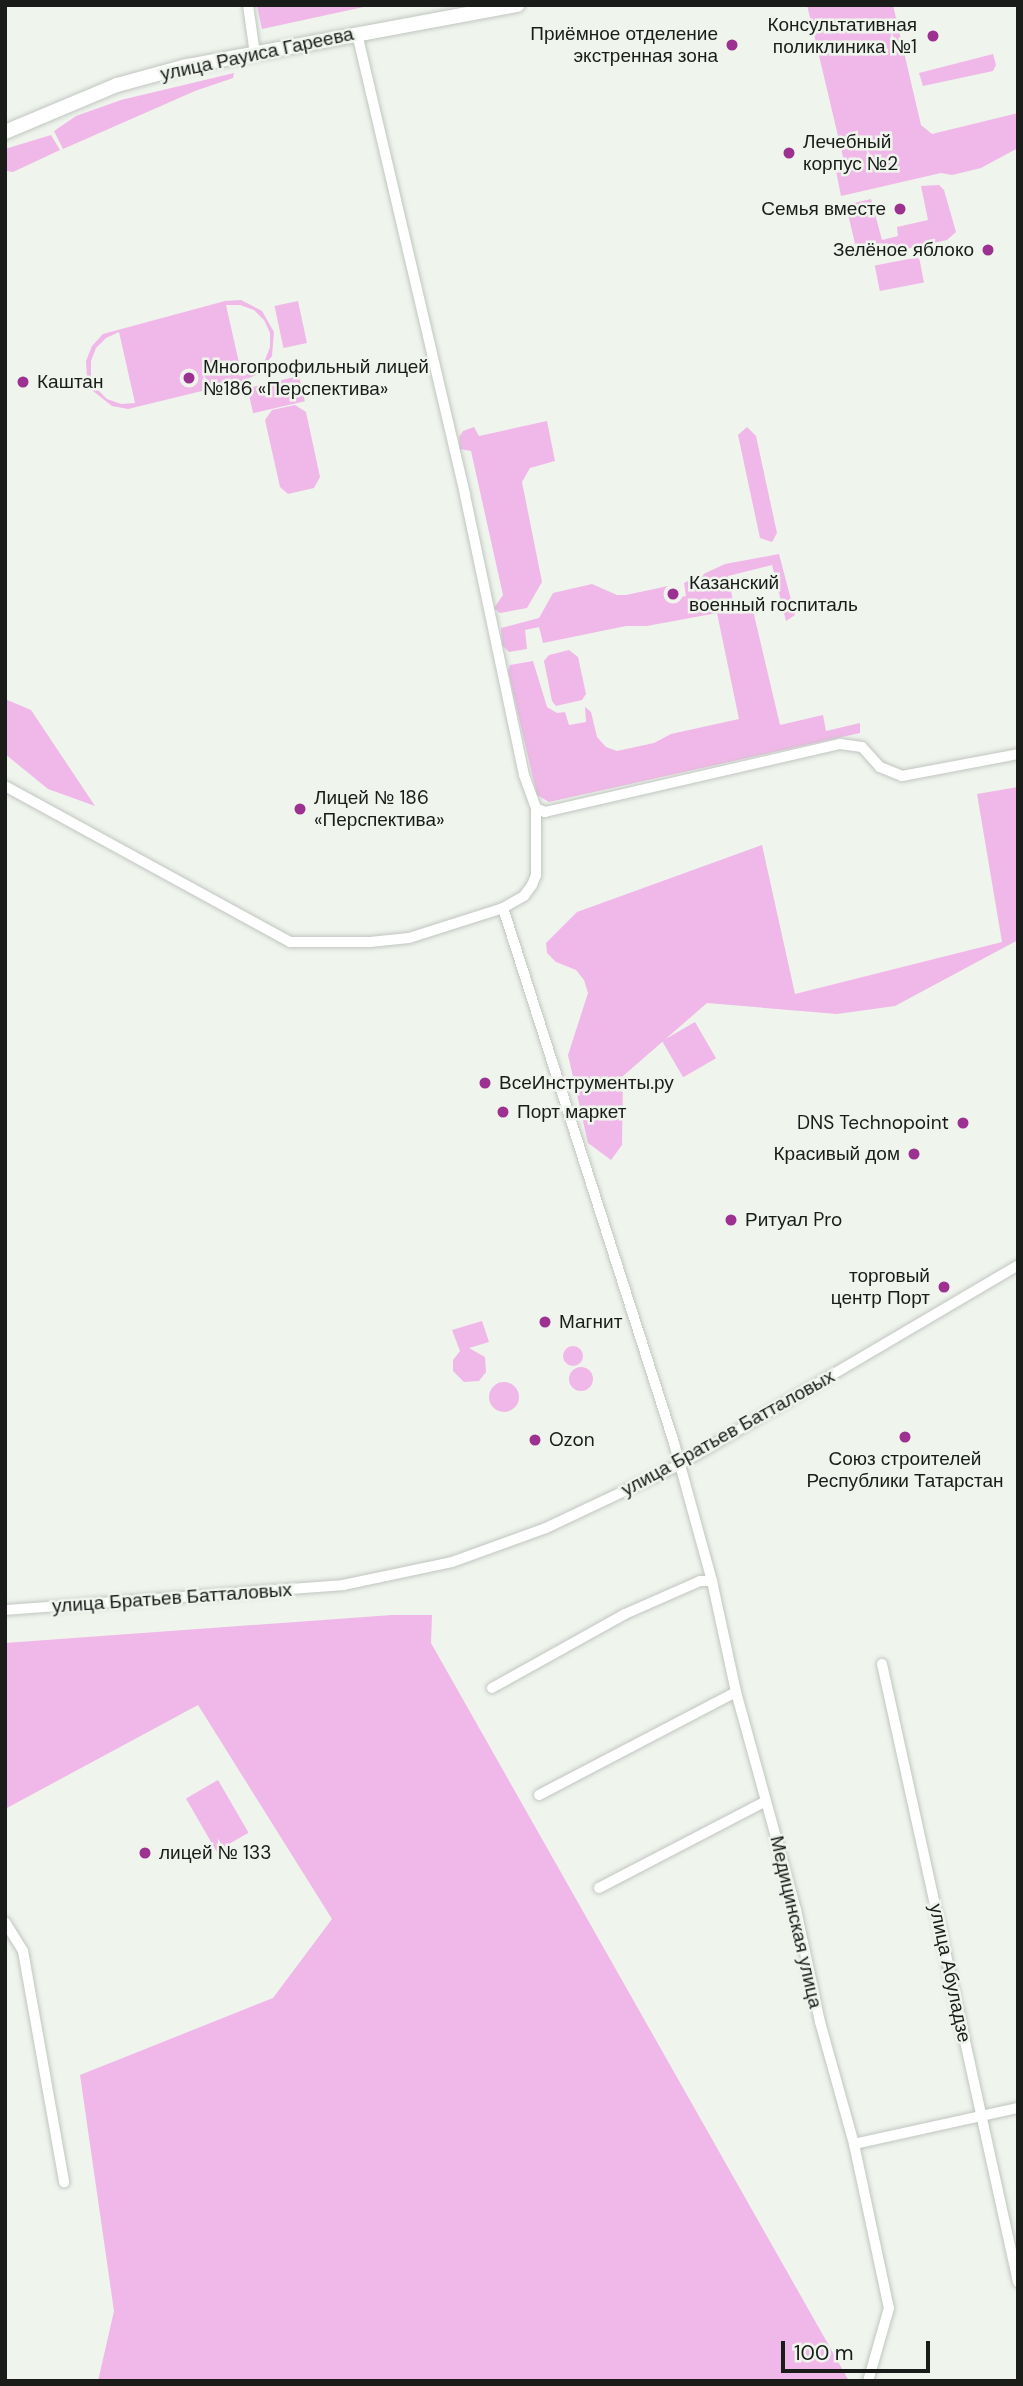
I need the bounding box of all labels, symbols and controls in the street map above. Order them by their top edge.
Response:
place label: Консультативная поликлиника №1 [767,14,917,58]
street label: улица Рауиса Гареева [158,22,356,86]
place label: Приёмное отделение экстренная зона [530,23,718,67]
marker: Консультативная поликлиника №1 [923,26,943,46]
marker: Приёмное отделение экстренная зона [724,37,740,53]
place label: Лечебный корпус №2 [803,131,898,175]
marker: Лечебный корпус №2 [781,145,797,161]
place label: Семья вместе [761,198,886,220]
marker: Семья вместе [892,201,908,217]
place label: Зелёное яблоко [833,239,974,261]
marker: Зелёное яблоко [980,242,996,258]
place label: Многопрофильный лицей №186 «Перспектива» [203,356,429,400]
marker: Многопрофильный лицей №186 «Перспектива» [181,370,197,386]
place label: Каштан [37,371,103,393]
marker: Каштан [15,374,31,390]
place label: Казанский военный госпиталь [689,572,858,616]
marker: Казанский военный госпиталь [663,584,683,604]
place label: Лицей № 186 «Перспектива» [314,787,445,831]
marker: Лицей № 186 «Перспектива» [292,801,308,817]
place label: ВсеИнструменты.ру [499,1072,674,1094]
marker: ВсеИнструменты.ру [477,1075,493,1091]
place label: Порт маркет [517,1101,626,1123]
marker: Порт маркет [495,1104,511,1120]
place label: DNS Technopoint [797,1112,949,1134]
marker: DNS Technopoint [955,1115,971,1131]
place label: Красивый дом [774,1143,900,1165]
marker: Красивый дом [906,1146,922,1162]
place label: Ритуал Pro [745,1209,842,1231]
marker: Ритуал Pro [723,1212,739,1228]
place label: торговый центр Порт [831,1265,930,1309]
marker: торговый центр Порт [936,1279,952,1295]
place label: Магнит [559,1311,622,1333]
marker: Магнит [537,1314,553,1330]
street label: улица Братьев Батталовых [617,1365,839,1501]
place label: Ozon [549,1429,595,1451]
marker: Союз строителей Республики Татарстан [897,1429,913,1445]
marker: Ozon [527,1432,543,1448]
place label: Союз строителей Республики Татарстан [806,1448,1004,1492]
street label: улица Братьев Батталовых [51,1578,293,1618]
street label: Медицинская улица [765,1834,827,2010]
place label: лицей № 133 [159,1842,271,1864]
marker: лицей № 133 [137,1845,153,1861]
street label: улица Абуладзе [924,1902,976,2044]
scale bar [785,2326,934,2370]
text: 100 m [794,2339,854,2367]

